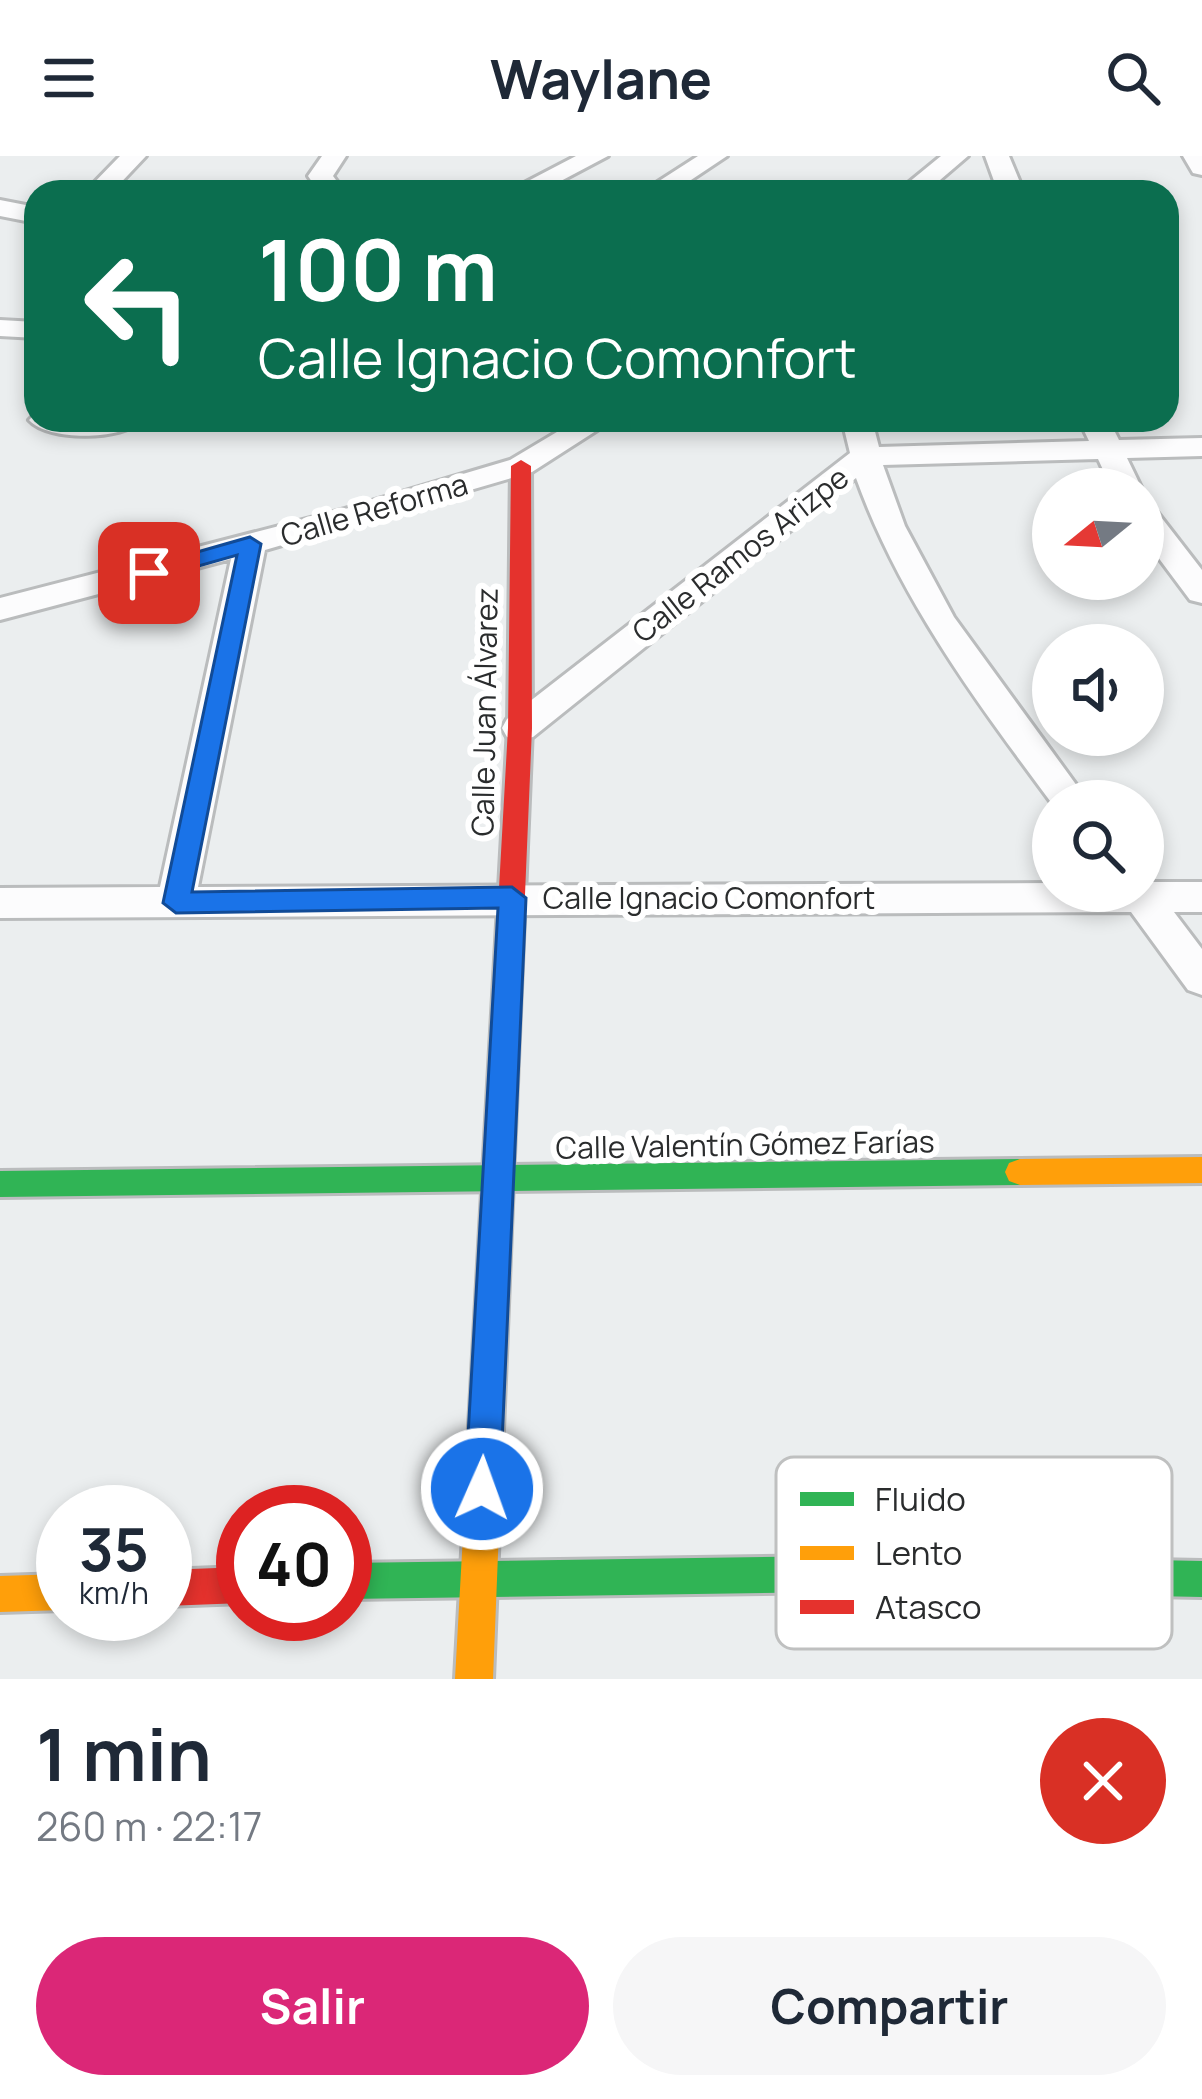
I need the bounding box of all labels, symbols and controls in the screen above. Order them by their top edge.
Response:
text: Waylane [490,41,712,115]
icon: menu [36,45,102,111]
icon: search [1100,45,1166,111]
text: 100 m [258,211,498,326]
icon: left [60,228,216,384]
text: Calle Ignacio Comonfort [258,320,857,394]
street label: Calle Ramos Arizpe [623,457,857,651]
street label: Calle Reforma [276,463,472,555]
north arrow [1032,468,1164,600]
map controls [1032,468,1164,912]
pin [98,522,200,624]
icon: arrive [116,540,182,606]
street label: Calle Juan Álvarez [461,587,507,837]
button: sound [1032,624,1164,756]
button: search [1032,780,1164,912]
street label: Calle Ignacio Comonfort [543,877,875,918]
street label: Calle Valentín Gómez Farías [555,1120,935,1168]
position arrow [419,1426,545,1552]
legend [776,1457,1172,1649]
text: Fluido [875,1476,966,1521]
speed limit sign: 40 [216,1485,372,1641]
text: 35 [79,1507,149,1589]
text: Lento [875,1530,962,1575]
text: km/h [79,1572,149,1613]
text: Atasco [875,1584,981,1629]
text: 1 min [36,1704,212,1803]
button: close [1040,1718,1166,1844]
text: 260 m · 22:17 [36,1799,262,1853]
button: Salir [36,1937,589,2075]
button: Compartir [613,1937,1166,2075]

